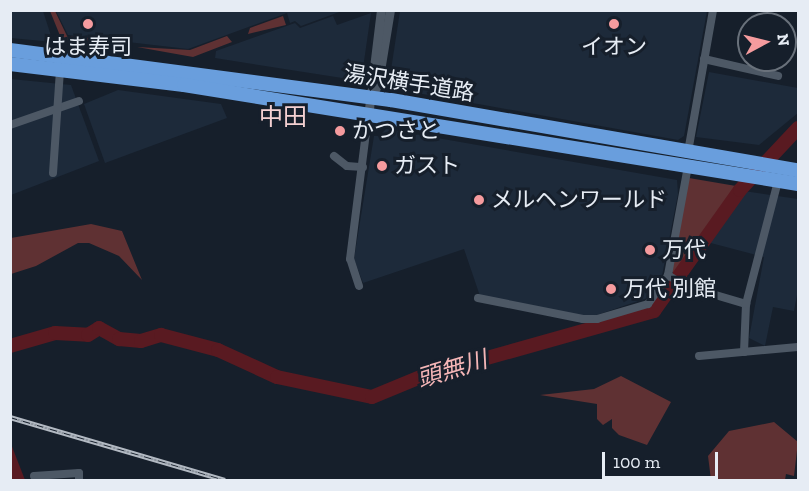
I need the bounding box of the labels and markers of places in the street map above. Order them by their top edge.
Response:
marker: はま寿司 [81,17,95,31]
marker: イオン [607,17,621,31]
place label: はま寿司 [44,34,132,60]
place label: イオン [581,34,647,60]
place label: かつさと [352,118,440,144]
marker: かつさと [333,124,347,138]
place label: ガスト [394,153,460,179]
marker: ガスト [375,159,389,173]
place label: メルヘンワールド [491,187,667,213]
marker: メルヘンワールド [472,193,486,207]
place label: 万代 [662,237,706,263]
marker: 万代 [643,243,657,257]
place label: 万代 別館 [623,276,716,302]
marker: 万代 別館 [604,282,618,296]

